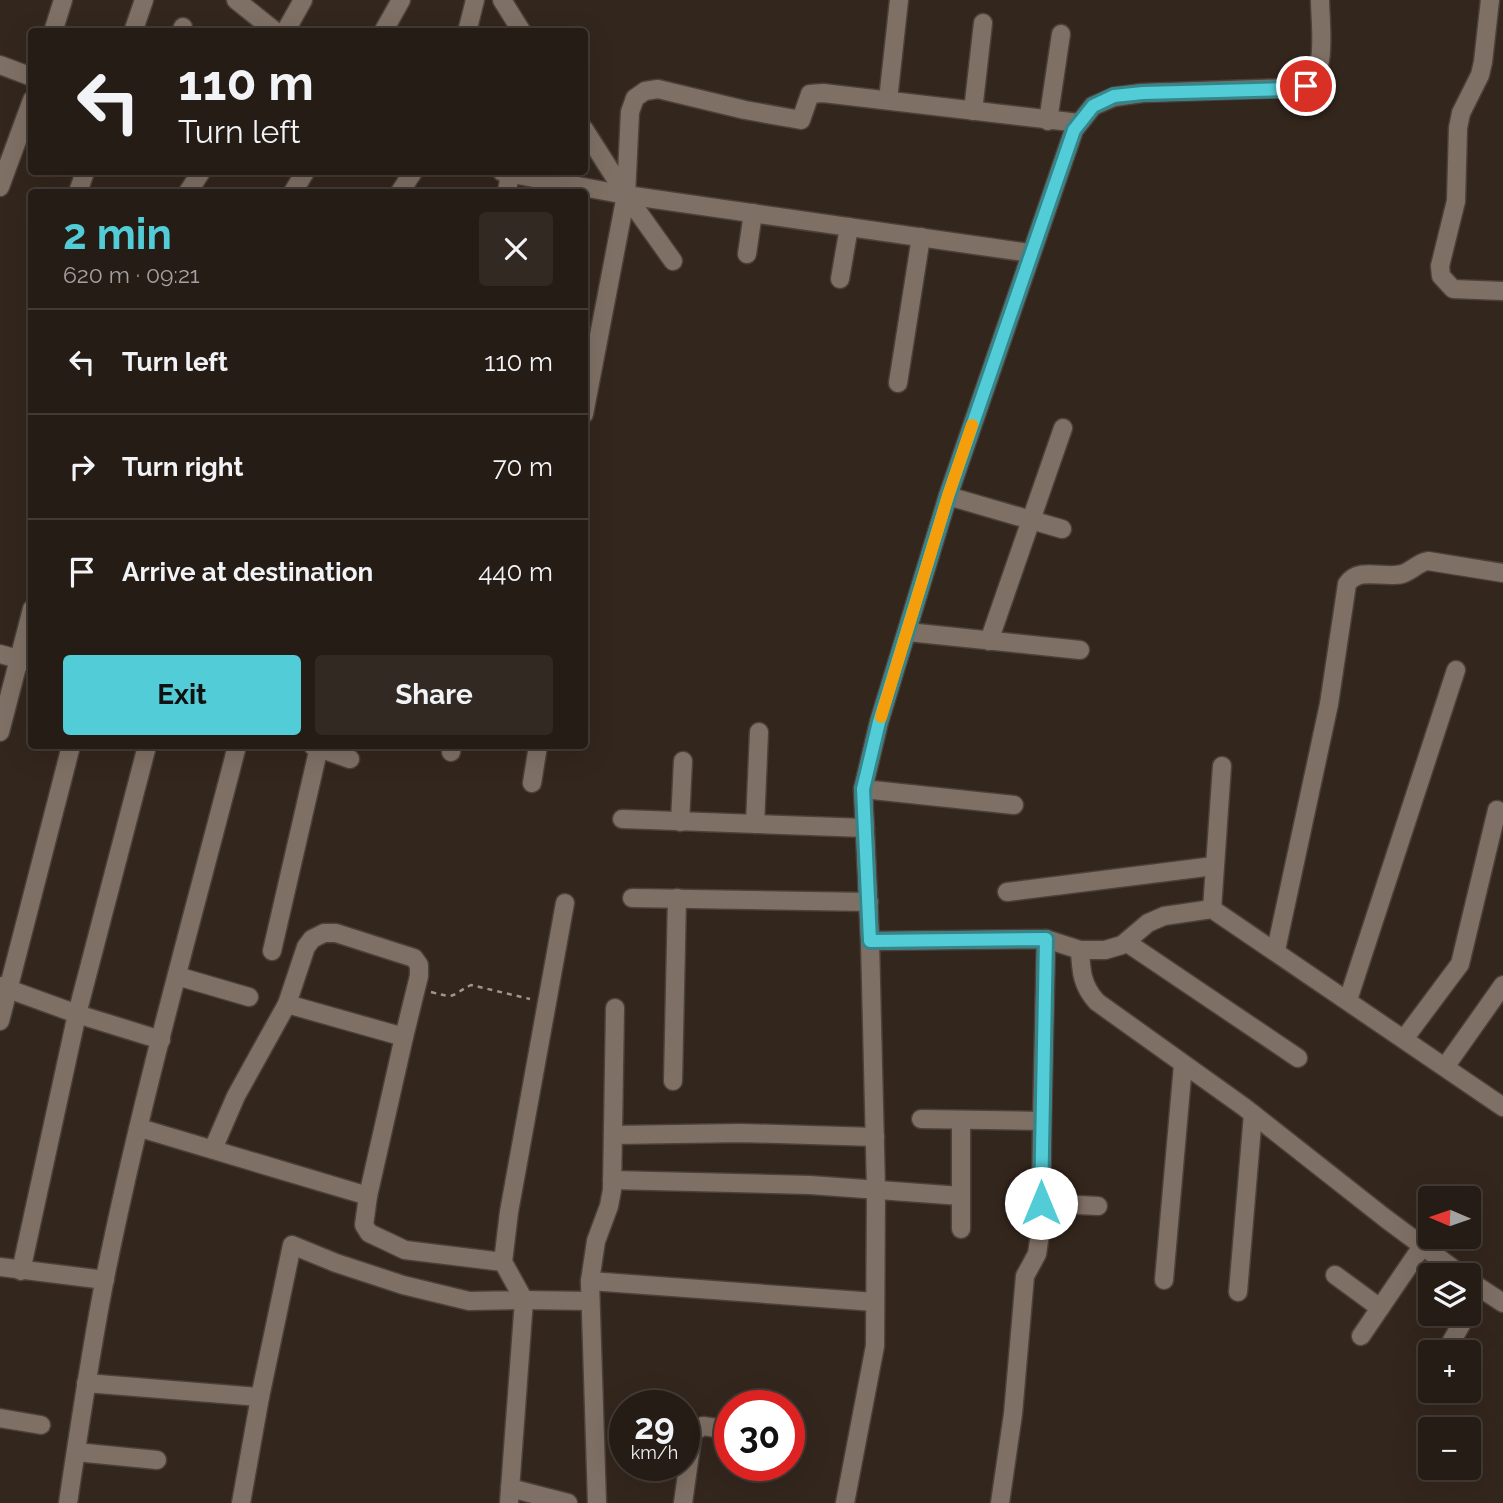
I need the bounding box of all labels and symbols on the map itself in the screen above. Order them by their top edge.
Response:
pin [1276,56,1336,116]
position arrow [1004,1166,1078,1240]
north arrow [1418,1186,1480,1250]
speed limit sign: 30 [714,1390,805,1481]

